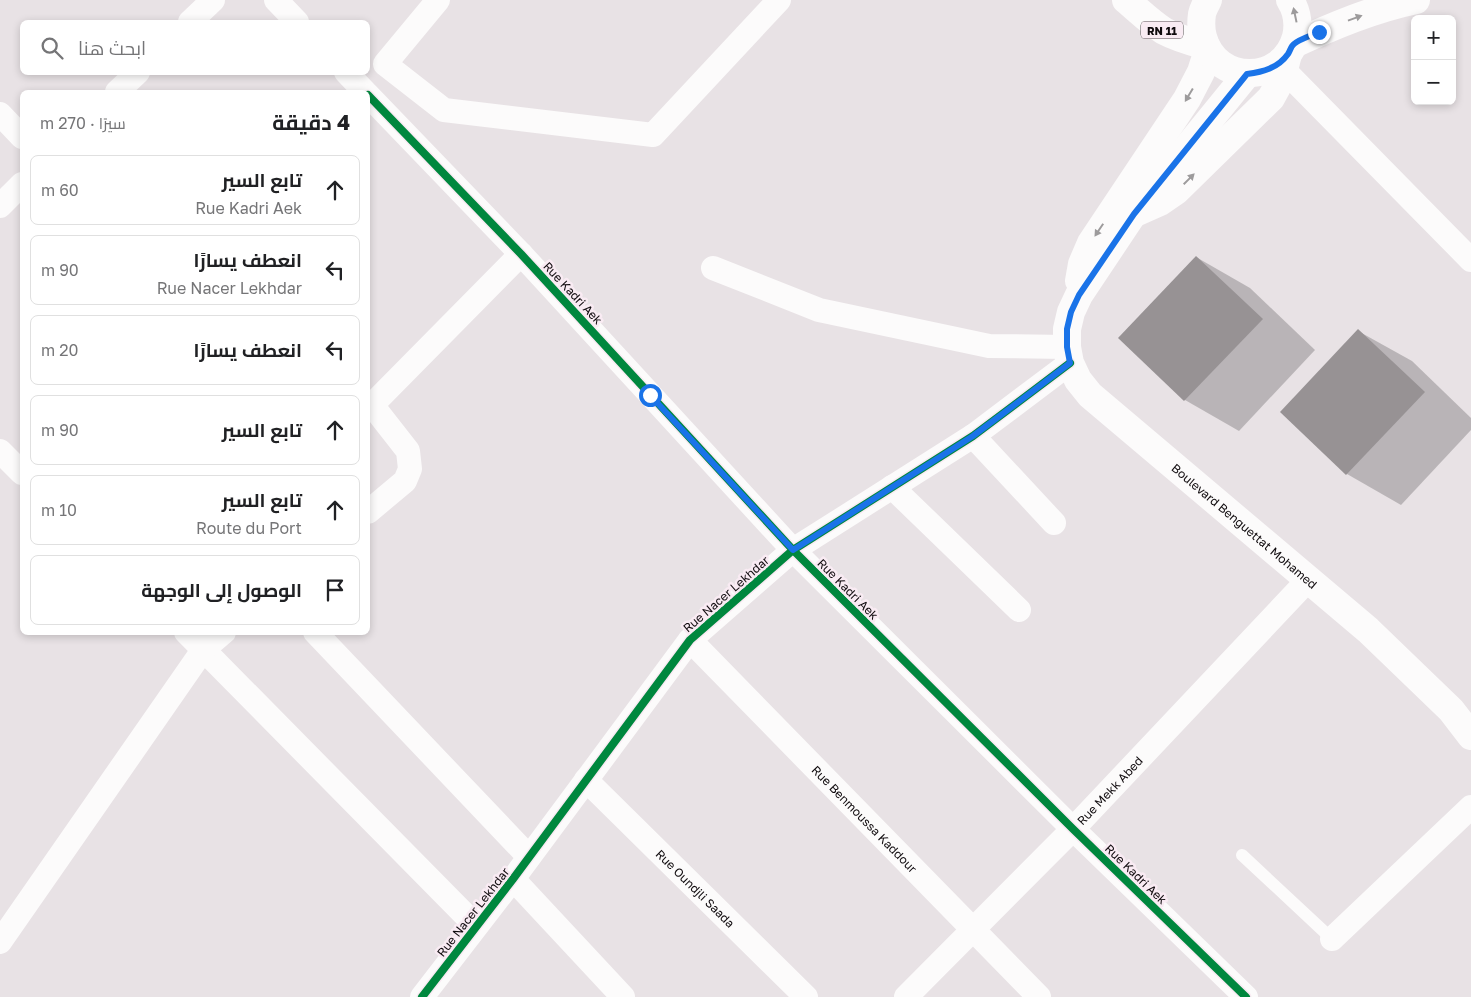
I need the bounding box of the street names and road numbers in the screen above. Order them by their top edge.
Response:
road number: RN 11 [1141,22,1183,38]
street label: Rue Kadri Aek [540,259,606,328]
street label: Boulevard Benguettat Mohamed [1169,460,1321,591]
street label: Rue Nacer Lekhdar [680,552,772,635]
street label: Rue Kadri Aek [814,555,882,623]
street label: Rue Mekk Abed [1074,753,1145,828]
street label: Rue Benmoussa Kaddour [809,762,921,876]
street label: Rue Kadri Aek [1102,841,1170,907]
street label: Rue Oundjli Saada [653,846,738,930]
street label: Rue Nacer Lekhdar [434,864,513,960]

